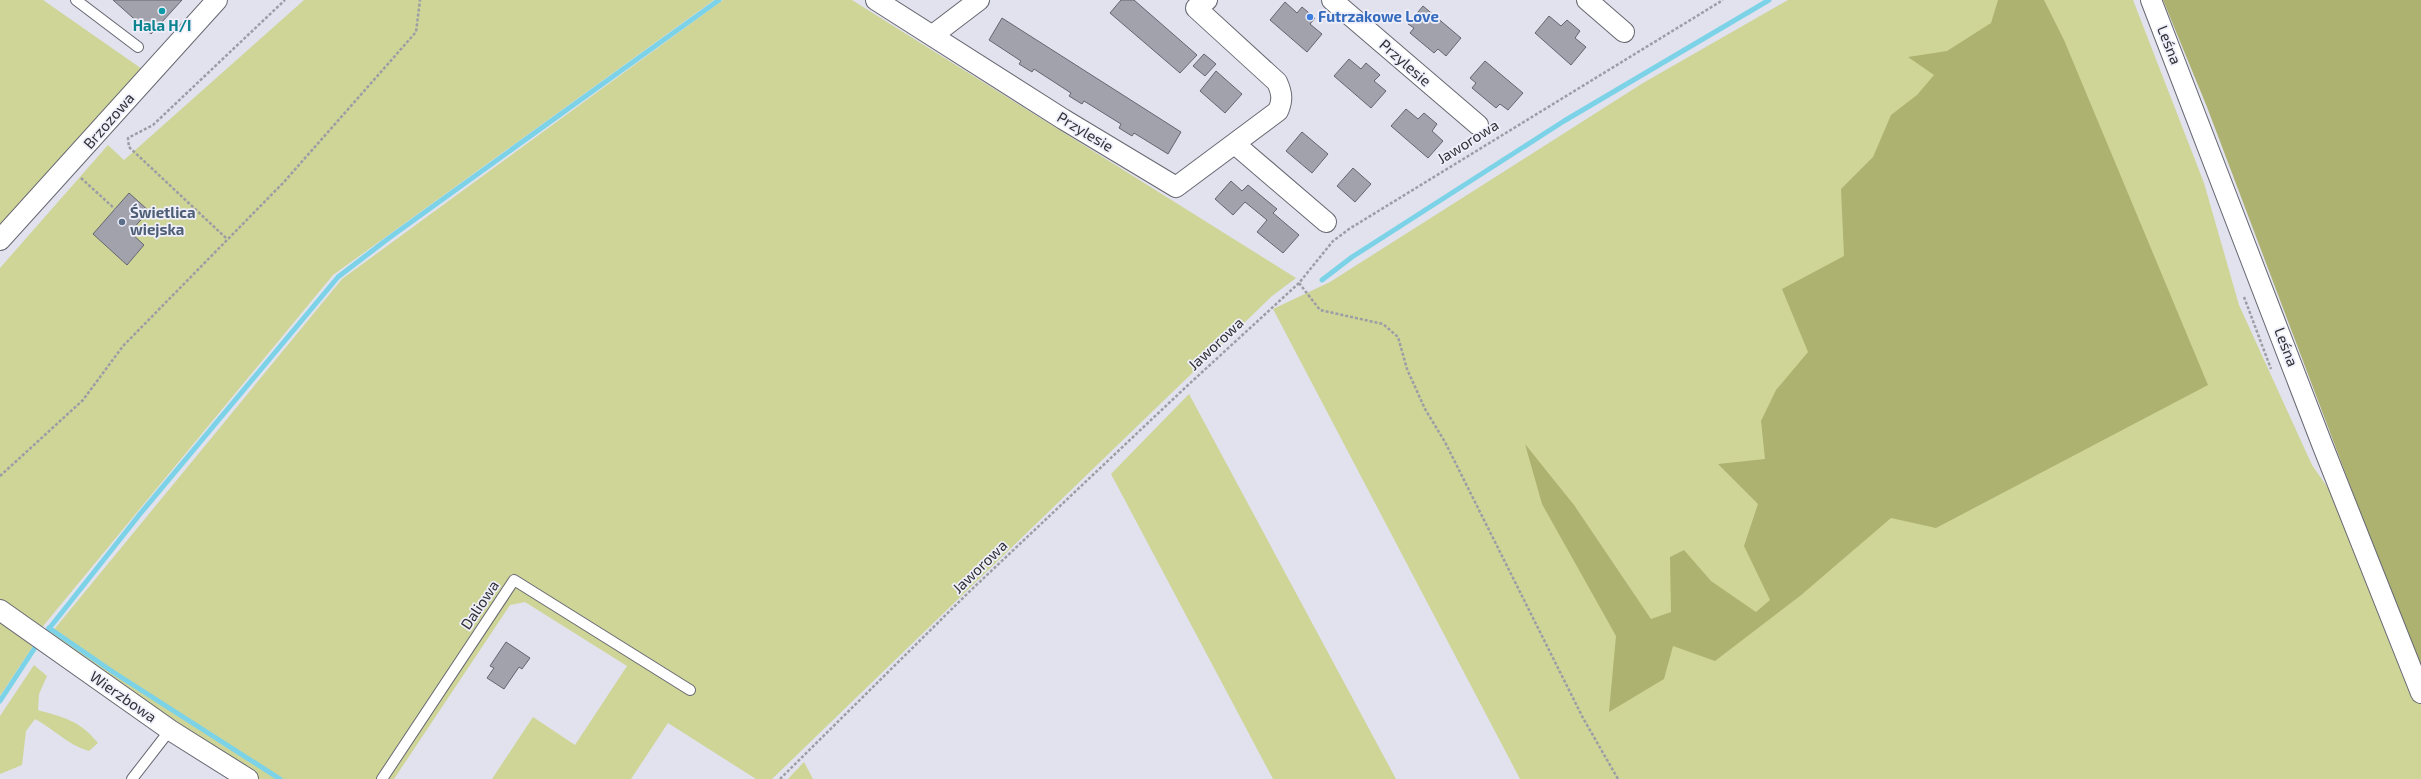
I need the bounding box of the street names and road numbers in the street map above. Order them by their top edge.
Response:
street label: Leśna [2154,23,2186,67]
street label: Przylesie [1376,35,1435,89]
street label: Brzozowa [79,89,137,152]
street label: Przylesie [1054,107,1117,155]
street label: Jaworowa [1433,115,1502,167]
street label: Jaworowa [1184,313,1247,373]
street label: Leśna [2271,325,2303,369]
street label: Jaworowa [948,536,1010,597]
street label: Daliowa [456,576,502,632]
street label: Wierzbowa [87,667,160,726]

